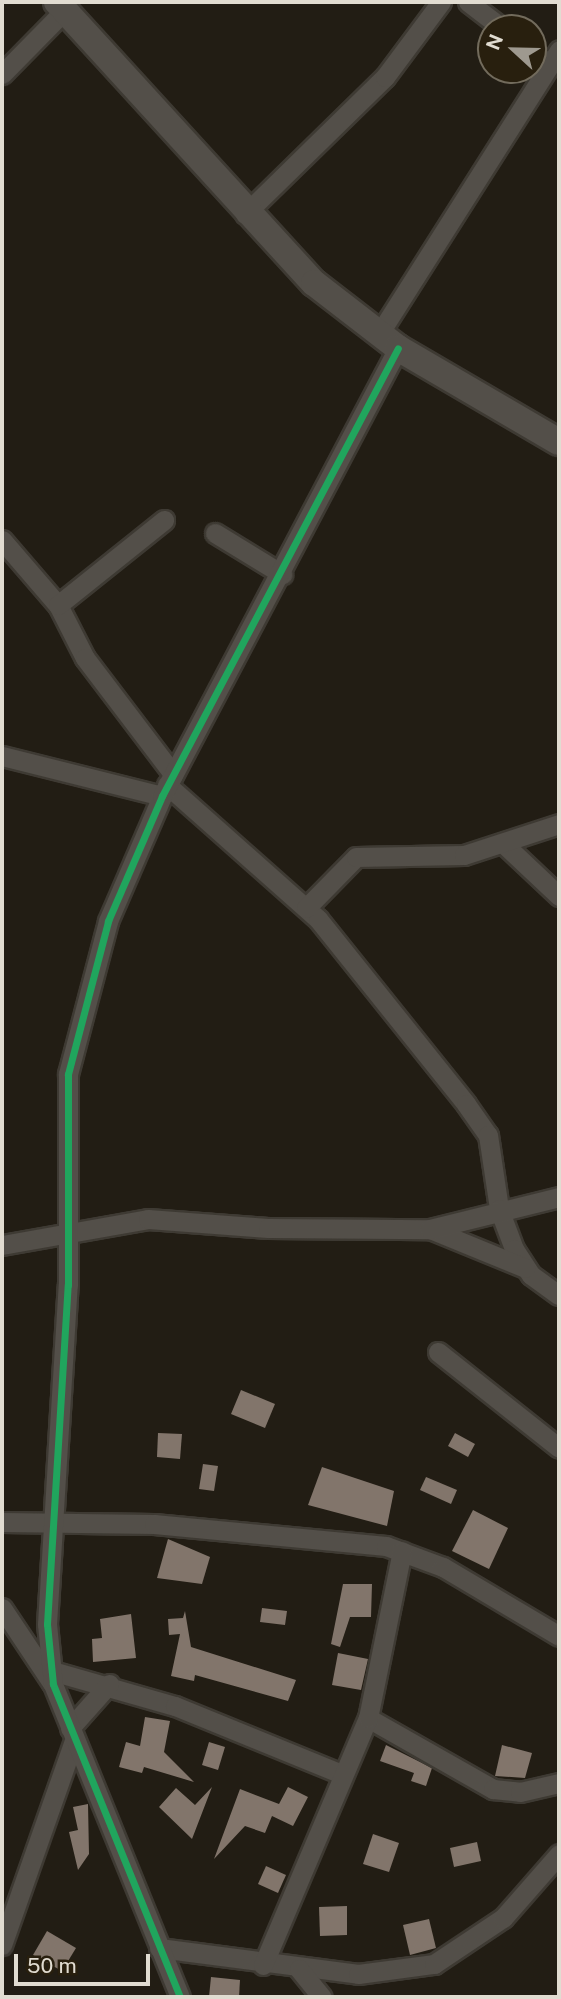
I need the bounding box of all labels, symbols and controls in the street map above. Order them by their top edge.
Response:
north arrow [477,14,547,84]
text: N [481,31,507,53]
scale bar [18,1940,154,1984]
text: 50 m [27,1953,77,1978]

